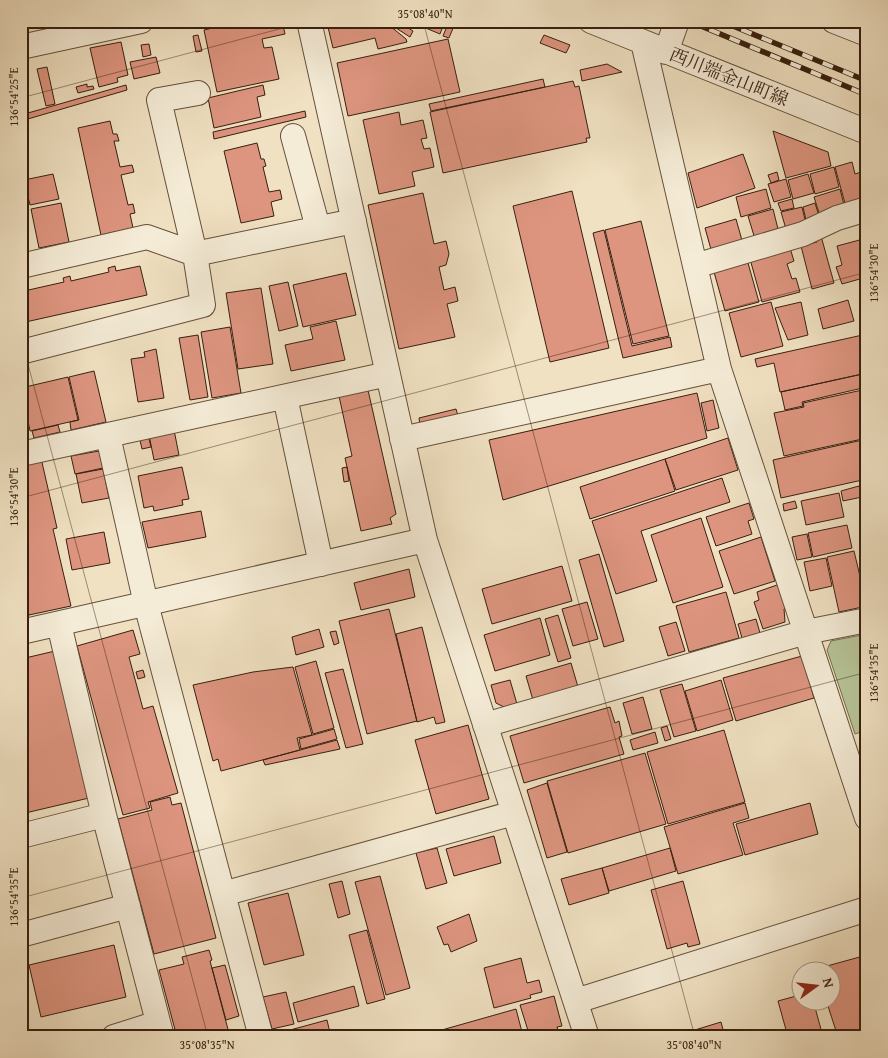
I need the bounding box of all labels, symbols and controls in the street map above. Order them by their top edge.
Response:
text: 35°08'40"N [397,5,453,22]
street label: 西川端金山町線 [666,40,793,113]
text: 136°54'25"E [5,67,22,127]
text: 136°54'30"E [865,243,882,303]
text: 136°54'30"E [5,467,22,527]
text: 136°54'35"E [865,643,882,703]
text: 136°54'35"E [5,867,22,927]
north arrow [790,960,840,1010]
text: N [818,976,840,990]
text: 35°08'35"N [179,1036,235,1053]
text: 35°08'40"N [666,1036,722,1053]

